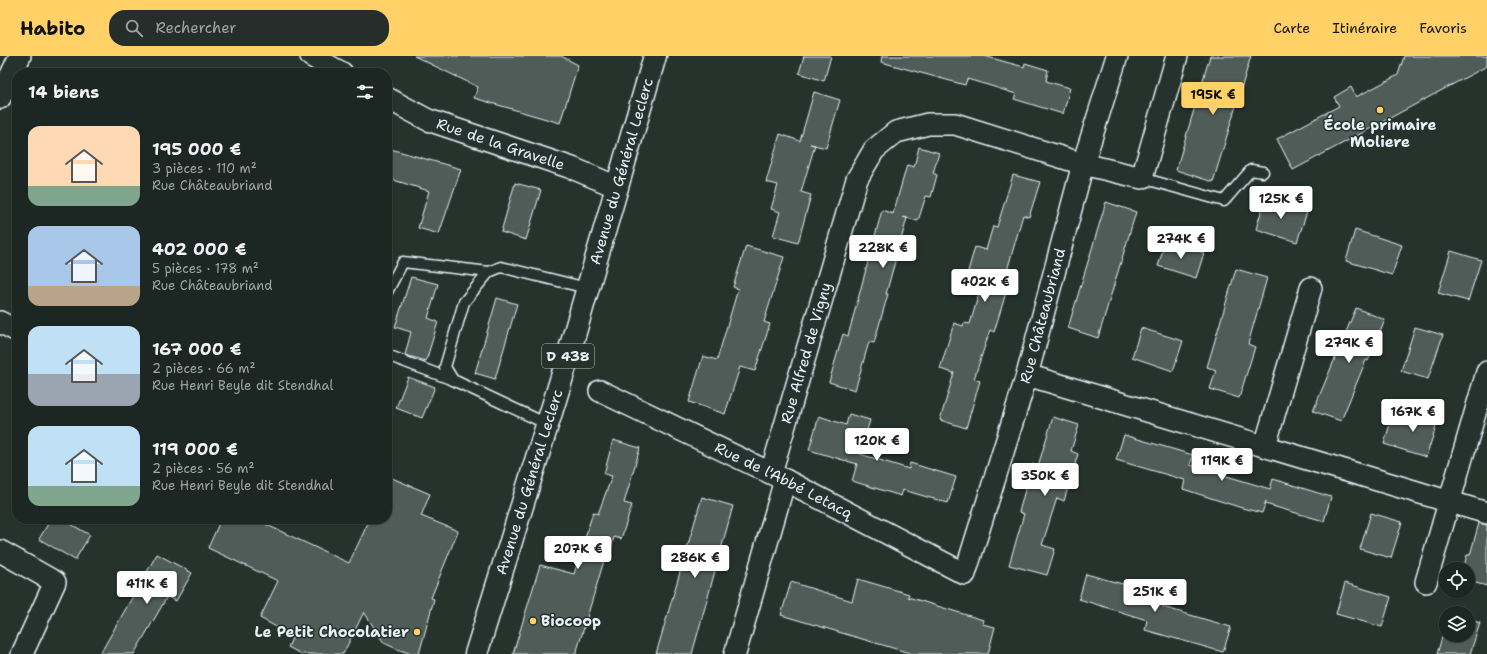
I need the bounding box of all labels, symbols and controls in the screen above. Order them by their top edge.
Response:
search box [109,10,389,46]
text: Habito [20,16,85,41]
icon: search [123,17,145,39]
text: Rechercher [155,18,236,38]
text: Carte [1273,19,1310,37]
text: Itinéraire [1332,19,1397,37]
text: Favoris [1419,19,1467,37]
street label: Avenue du Général Leclerc [585,76,658,267]
text: 14 biens [28,81,99,103]
icon: filters [354,81,376,103]
pin: 195K € [1180,82,1246,116]
text: 195K € [1190,86,1236,103]
marker: École primaire Moliere [1375,105,1385,115]
street label: Rue de la Gravelle [434,114,567,175]
place label: École primaire Moliere [1324,114,1436,152]
text: 195 000 € [152,138,241,160]
icon: home [60,142,108,190]
text: 3 pièces · 110 m² [152,160,257,177]
text: Rue Châteaubriand [152,177,272,194]
pin: 125K € [1248,186,1314,220]
text: 125K € [1258,190,1304,207]
pin: 274K € [1148,226,1214,260]
text: 274K € [1157,230,1205,247]
pin: 228K € [850,235,916,269]
text: 402 000 € [152,238,246,260]
text: 228K € [858,239,908,256]
icon: home [60,242,108,290]
street label: Rue Châteaubriand [1015,246,1070,386]
text: 5 pièces · 178 m² [152,260,259,277]
pin: 402K € [952,269,1018,303]
text: 402K € [960,273,1010,290]
text: Rue Châteaubriand [152,277,272,294]
street label: Rue Alfred de Vigny [776,280,836,426]
pin: 279K € [1316,330,1382,364]
text: 279K € [1325,334,1374,351]
text: 167 000 € [152,338,241,360]
icon: home [60,342,108,390]
road number: D 438 [542,344,594,368]
text: 2 pièces · 66 m² [152,360,255,377]
text: Rue Henri Beyle dit Stendhal [152,377,334,394]
street label: Avenue du Général Leclerc [491,387,568,577]
pin: 167K € [1380,399,1446,433]
text: 167K € [1390,403,1436,420]
pin: 120K € [844,428,910,462]
text: 120K € [854,432,900,449]
text: 119 000 € [152,438,238,460]
street label: Rue de l'Abbé Letacq [711,438,857,524]
icon: home [60,442,108,490]
pin: 119K € [1189,448,1255,482]
text: 119K € [1201,452,1243,469]
text: 2 pièces · 56 m² [152,460,254,477]
pin: 350K € [1012,463,1078,497]
text: 350K € [1021,467,1069,484]
text: Rue Henri Beyle dit Stendhal [152,477,334,494]
pin: 207K € [545,536,611,570]
text: 207K € [553,540,603,557]
pin: 286K € [662,545,728,579]
text: 286K € [670,549,720,566]
map controls [1439,562,1475,642]
button: locate [1439,562,1475,598]
pin: 411K € [114,571,180,605]
text: 411K € [126,575,168,592]
pin: 251K € [1122,579,1188,613]
text: 251K € [1132,583,1178,600]
button: layers [1439,606,1475,642]
place label: Biocoop [541,611,601,631]
marker: Biocoop [528,616,538,626]
place label: Le Petit Chocolatier [255,622,409,642]
marker: Le Petit Chocolatier [412,627,422,637]

